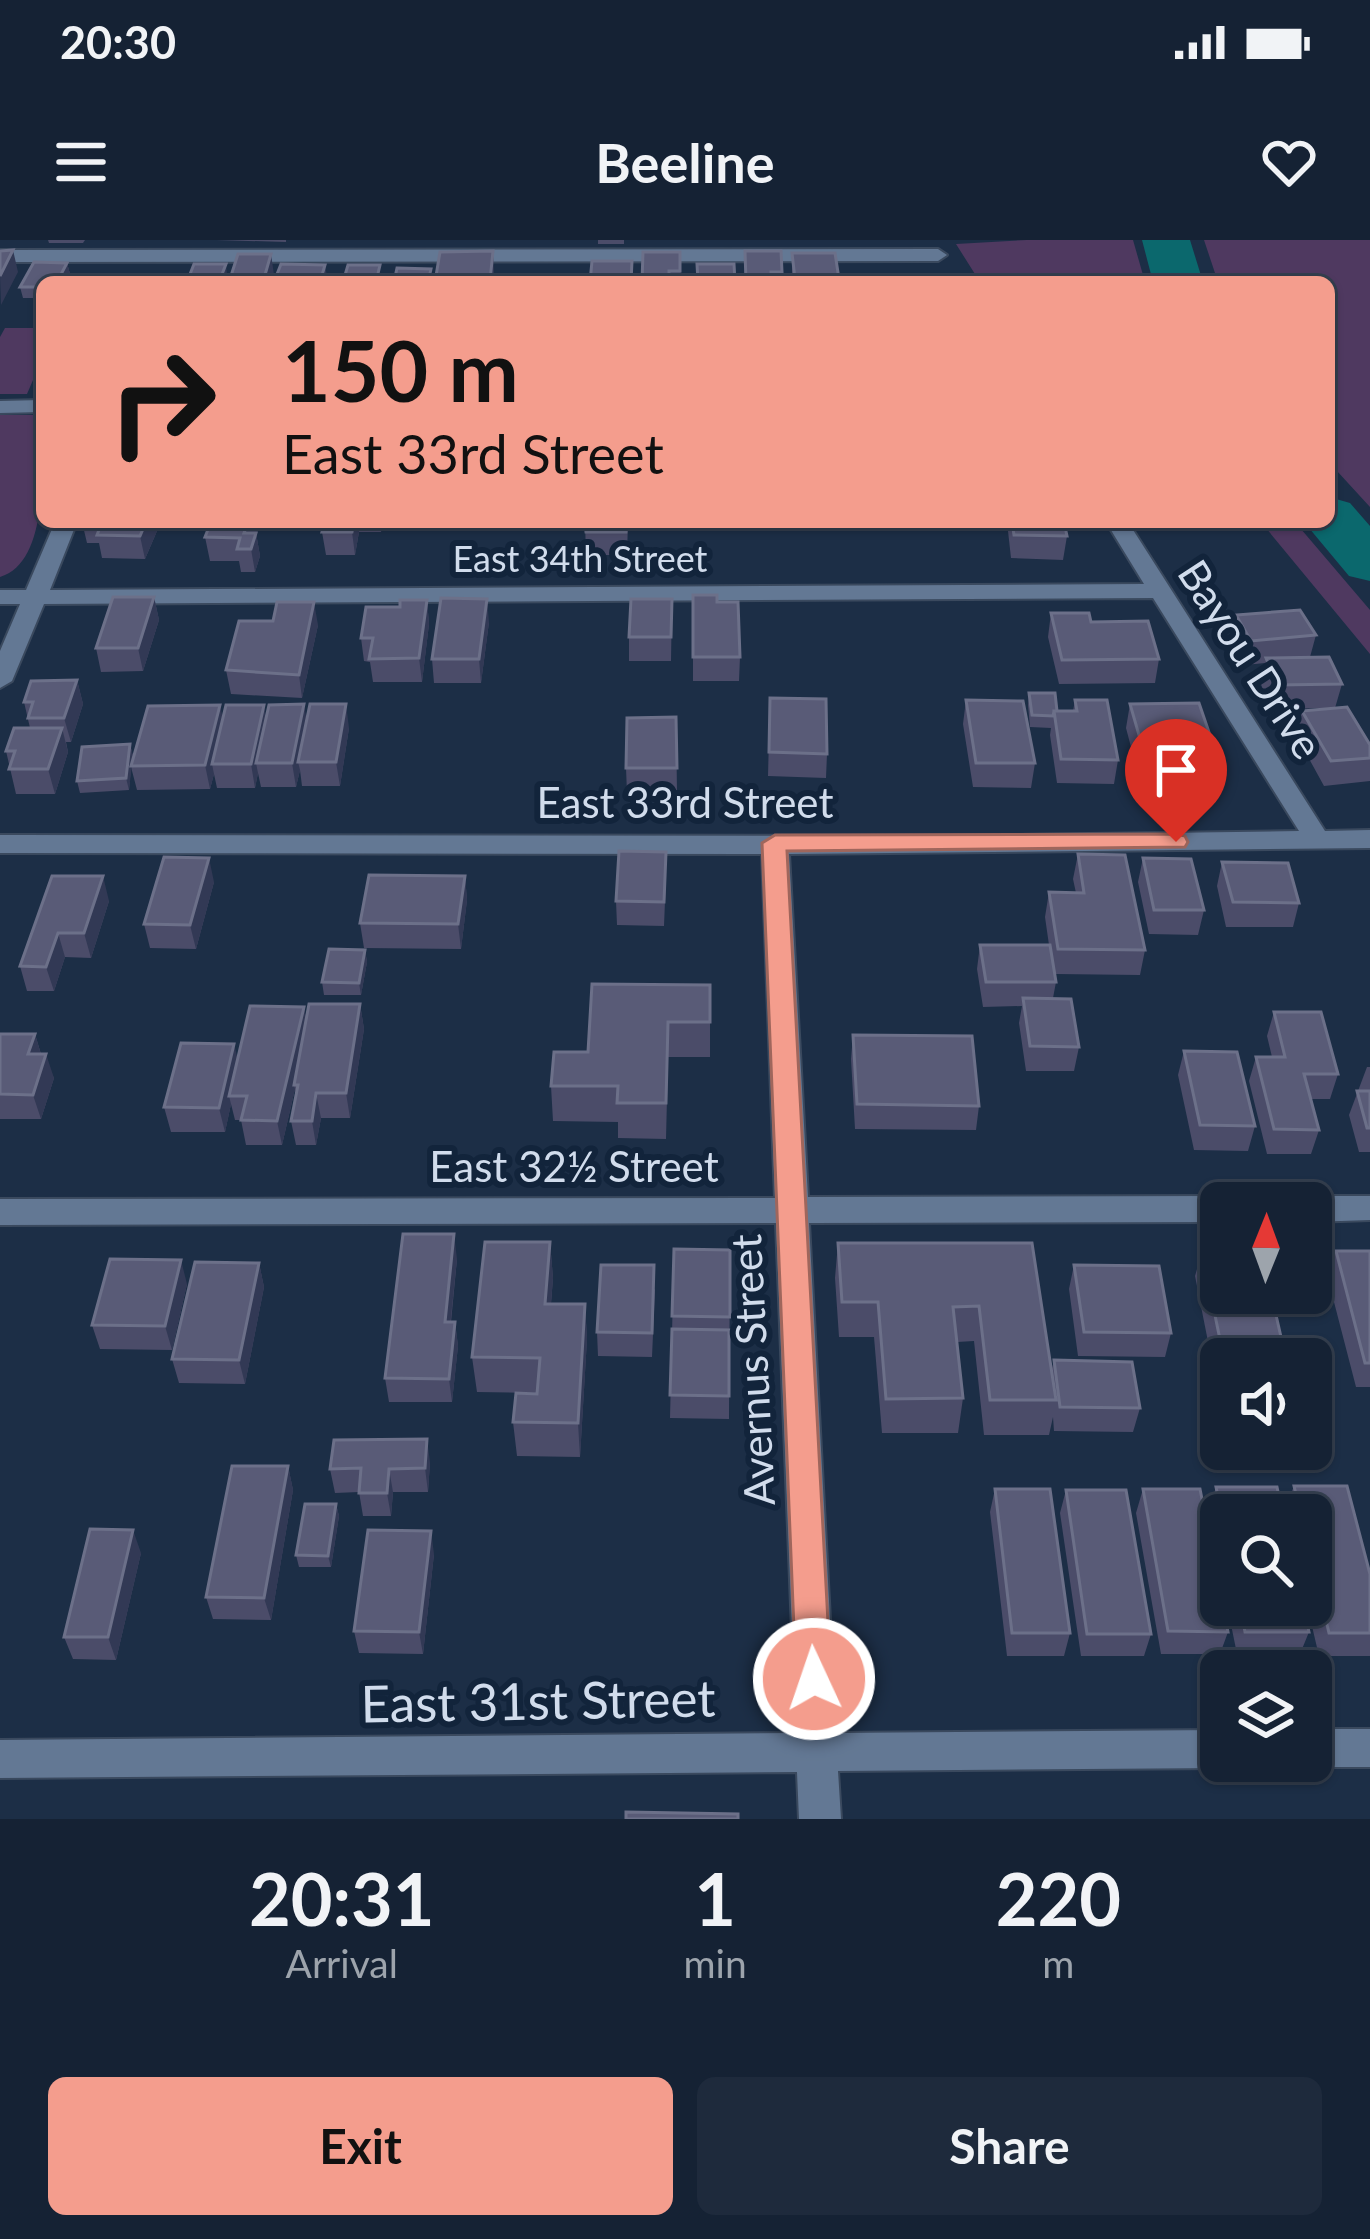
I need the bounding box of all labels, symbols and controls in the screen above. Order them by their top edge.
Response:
text: 20:30 [60,15,176,69]
icon: menu [48,129,114,195]
icon: heart [1256,129,1322,195]
text: Beeline [595,130,775,195]
text: 150 m [282,319,519,420]
icon: right [84,324,240,480]
text: East 33rd Street [282,421,664,486]
street label: East 34th Street [453,536,708,580]
street label: Bayou Drive [1168,550,1334,768]
pin [1125,719,1227,842]
icon: arrive [1143,737,1209,803]
street label: East 33rd Street [537,777,833,827]
street label: East 32½ Street [429,1141,719,1191]
north arrow [1200,1182,1332,1314]
map controls [1200,1182,1332,1782]
street label: Avernus Street [720,1233,784,1507]
button: sound [1200,1338,1332,1470]
button: search [1200,1494,1332,1626]
position arrow [751,1616,877,1742]
button: layers [1200,1650,1332,1782]
street label: East 31st Street [360,1666,716,1734]
text: 20:31 [249,1855,435,1941]
text: 1 [694,1855,736,1941]
text: 220 [996,1855,1121,1941]
text: Arrival [286,1940,398,1986]
text: min [684,1940,747,1986]
text: m [1042,1940,1074,1986]
button: Exit [48,2077,673,2215]
button: Share [697,2077,1322,2215]

